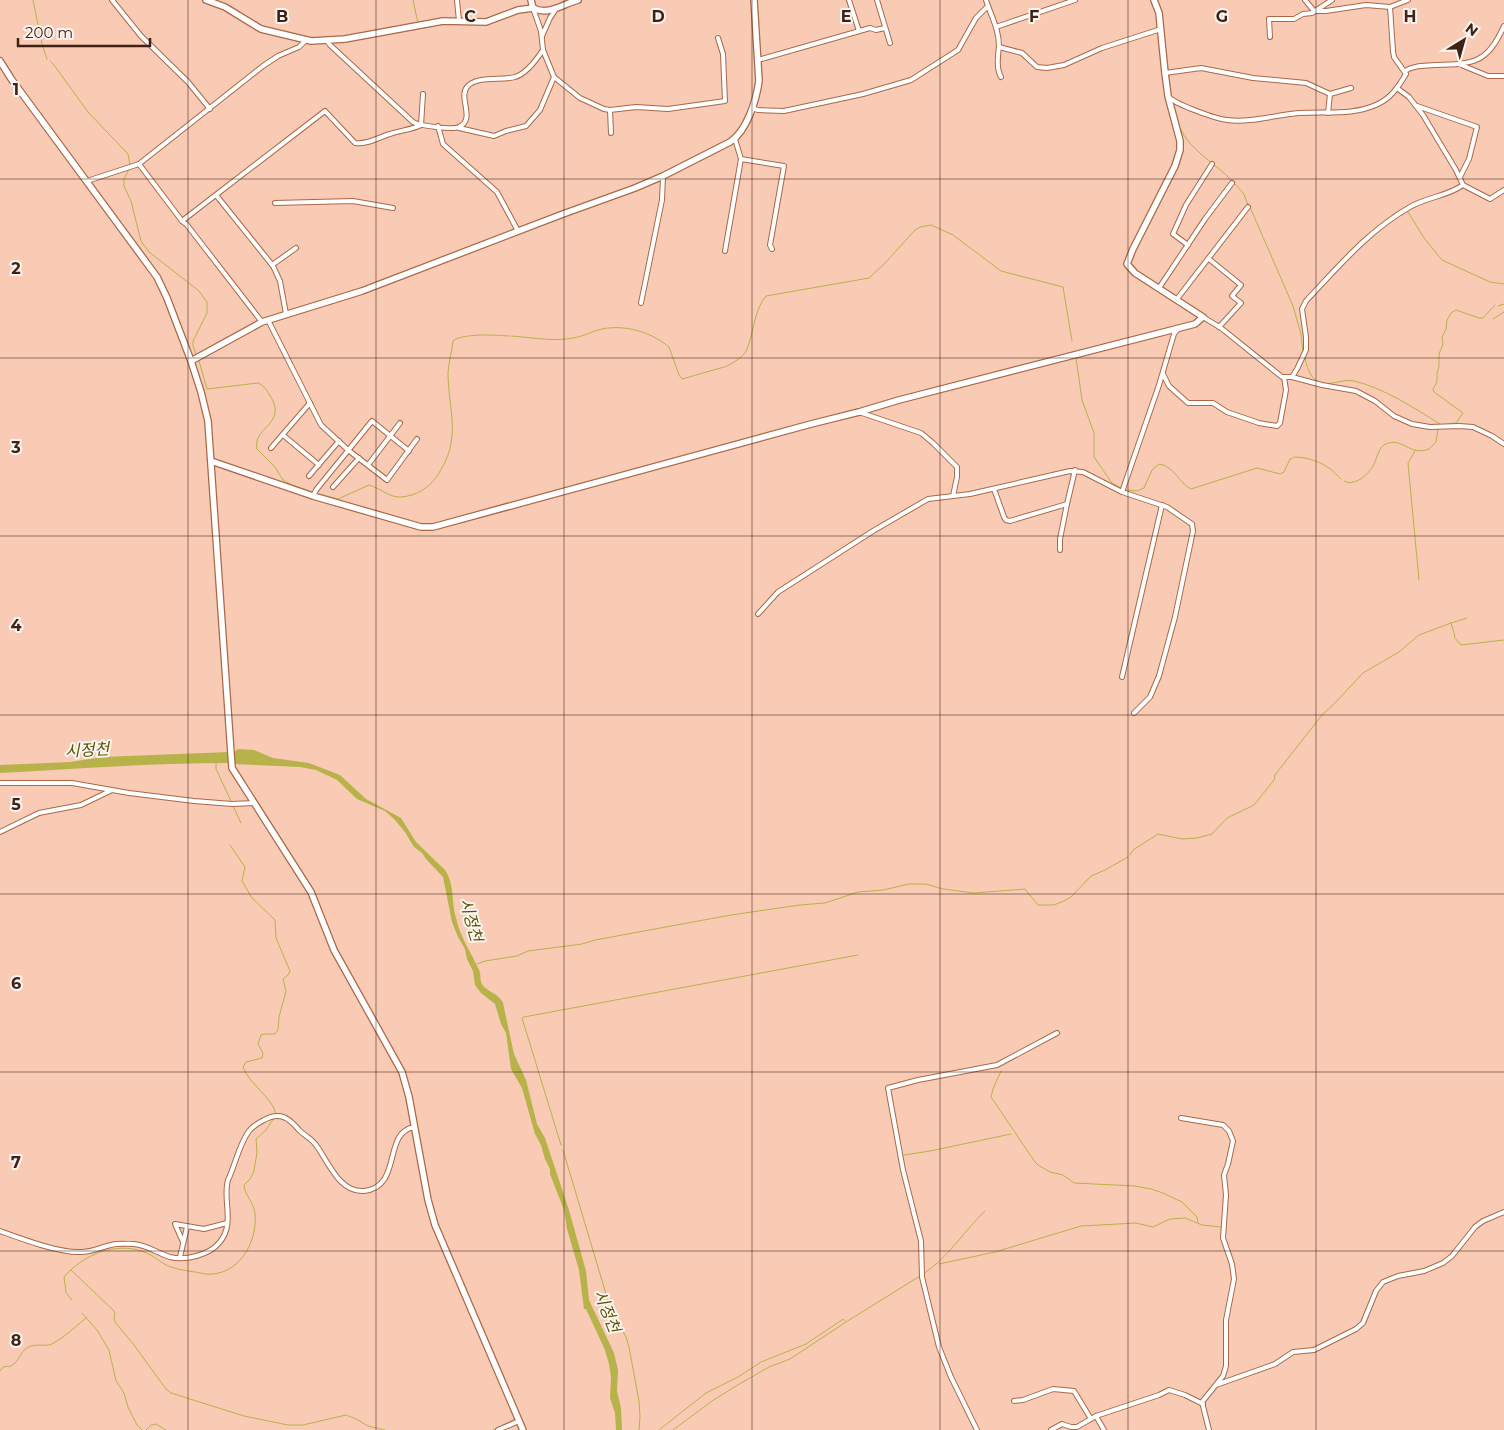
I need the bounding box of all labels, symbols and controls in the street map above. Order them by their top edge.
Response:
text: B [276,7,288,26]
text: C [464,7,476,26]
text: D [651,7,665,26]
text: E [841,7,851,26]
text: F [1029,7,1039,26]
text: G [1216,7,1228,26]
text: H [1404,7,1416,26]
scale bar [18,15,150,47]
north arrow [1439,15,1489,65]
text: N [1462,19,1482,40]
text: 200 m [25,23,73,42]
text: 1 [13,80,19,99]
text: 2 [11,259,21,278]
text: 3 [10,438,21,457]
text: 4 [10,616,22,635]
water label: 시정천 [64,739,112,761]
text: 5 [11,795,21,814]
water label: 시정천 [456,896,487,946]
text: 6 [11,974,21,993]
text: 7 [11,1153,21,1172]
water label: 시정천 [590,1287,625,1337]
text: 8 [11,1331,21,1350]

